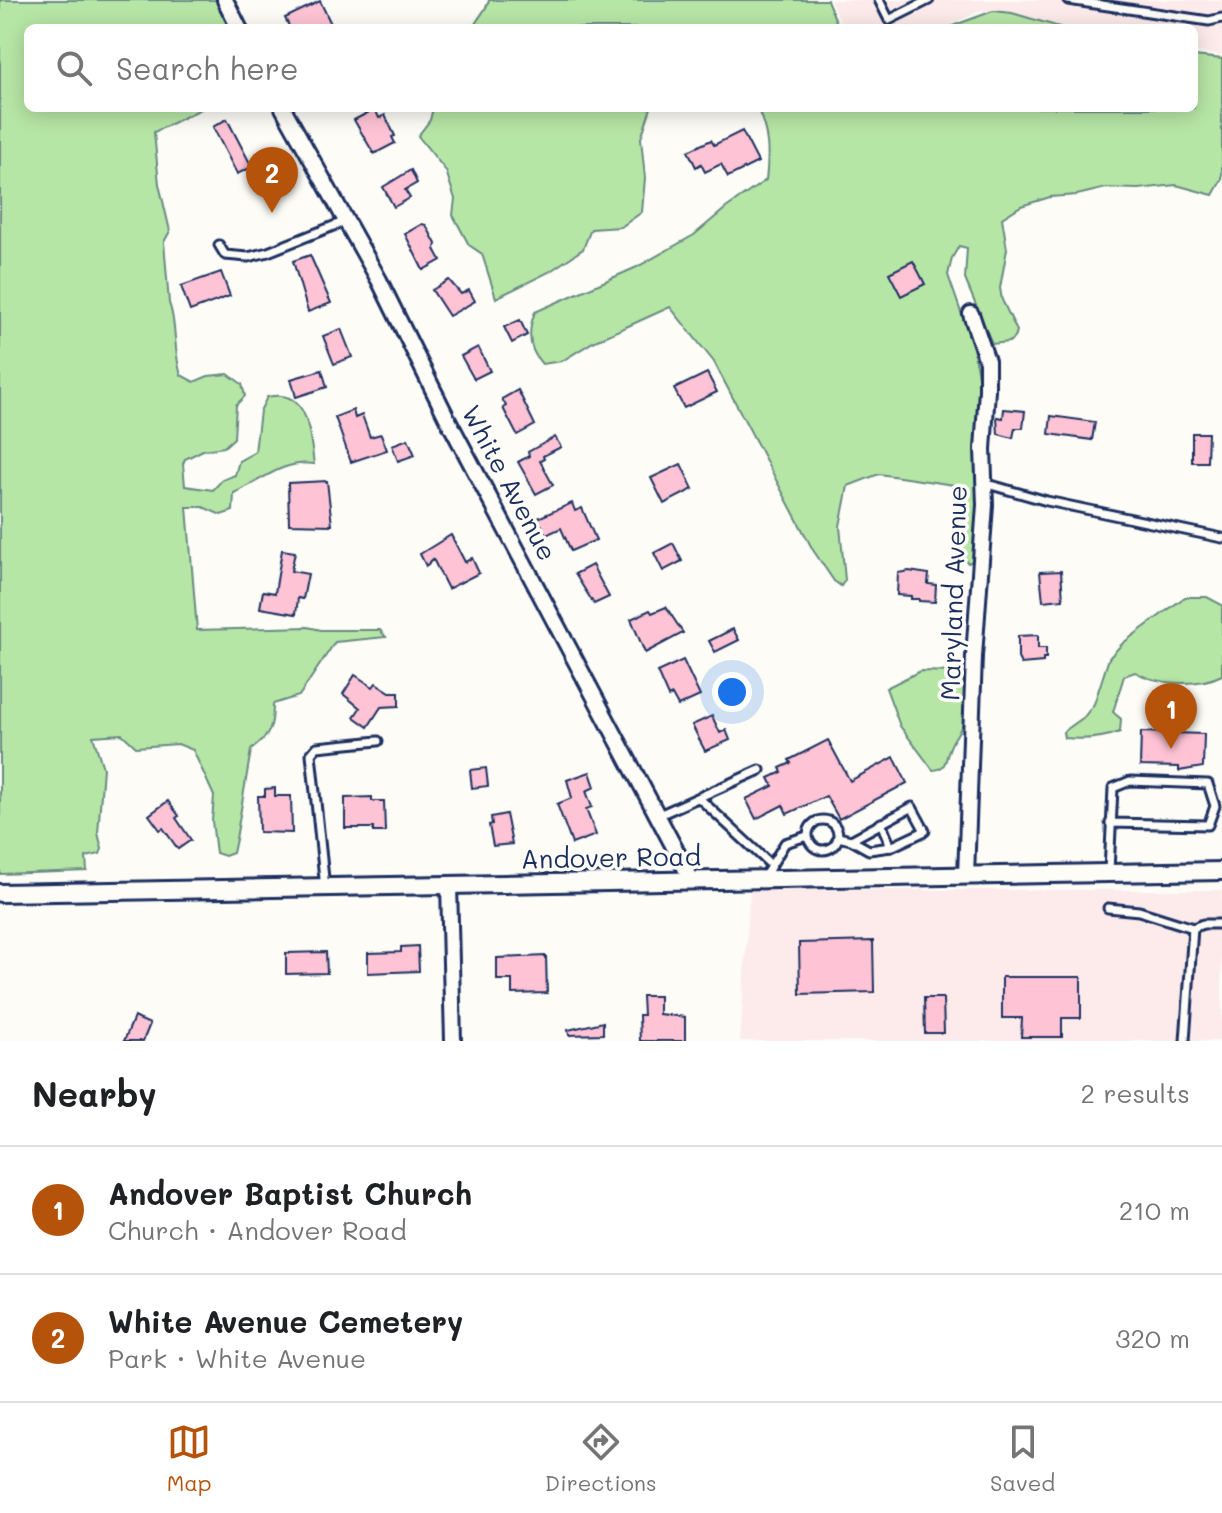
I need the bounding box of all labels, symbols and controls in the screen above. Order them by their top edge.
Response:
search box [24,24,1198,112]
icon: search [52,46,96,90]
text: Search here [116,48,299,88]
pin: 2 [246,147,298,213]
street label: White Avenue [455,399,565,566]
street label: Maryland Avenue [932,485,974,701]
your location [712,672,752,712]
pin: 1 [1145,683,1197,749]
street label: Andover Road [521,838,701,876]
text: Nearby [32,1071,157,1116]
text: 2 results [1081,1076,1190,1110]
text: Andover Baptist Church [108,1173,472,1213]
text: 1 [52,1193,64,1227]
text: 210 m [1119,1193,1190,1227]
text: Church · Andover Road [108,1213,407,1247]
text: White Avenue Cemetery [108,1301,463,1341]
text: 2 [51,1321,65,1355]
text: 320 m [1115,1321,1190,1355]
text: Park · White Avenue [108,1341,366,1375]
tab: Map [167,1420,212,1497]
tab: Directions [545,1420,657,1497]
tab: Saved [990,1420,1055,1497]

